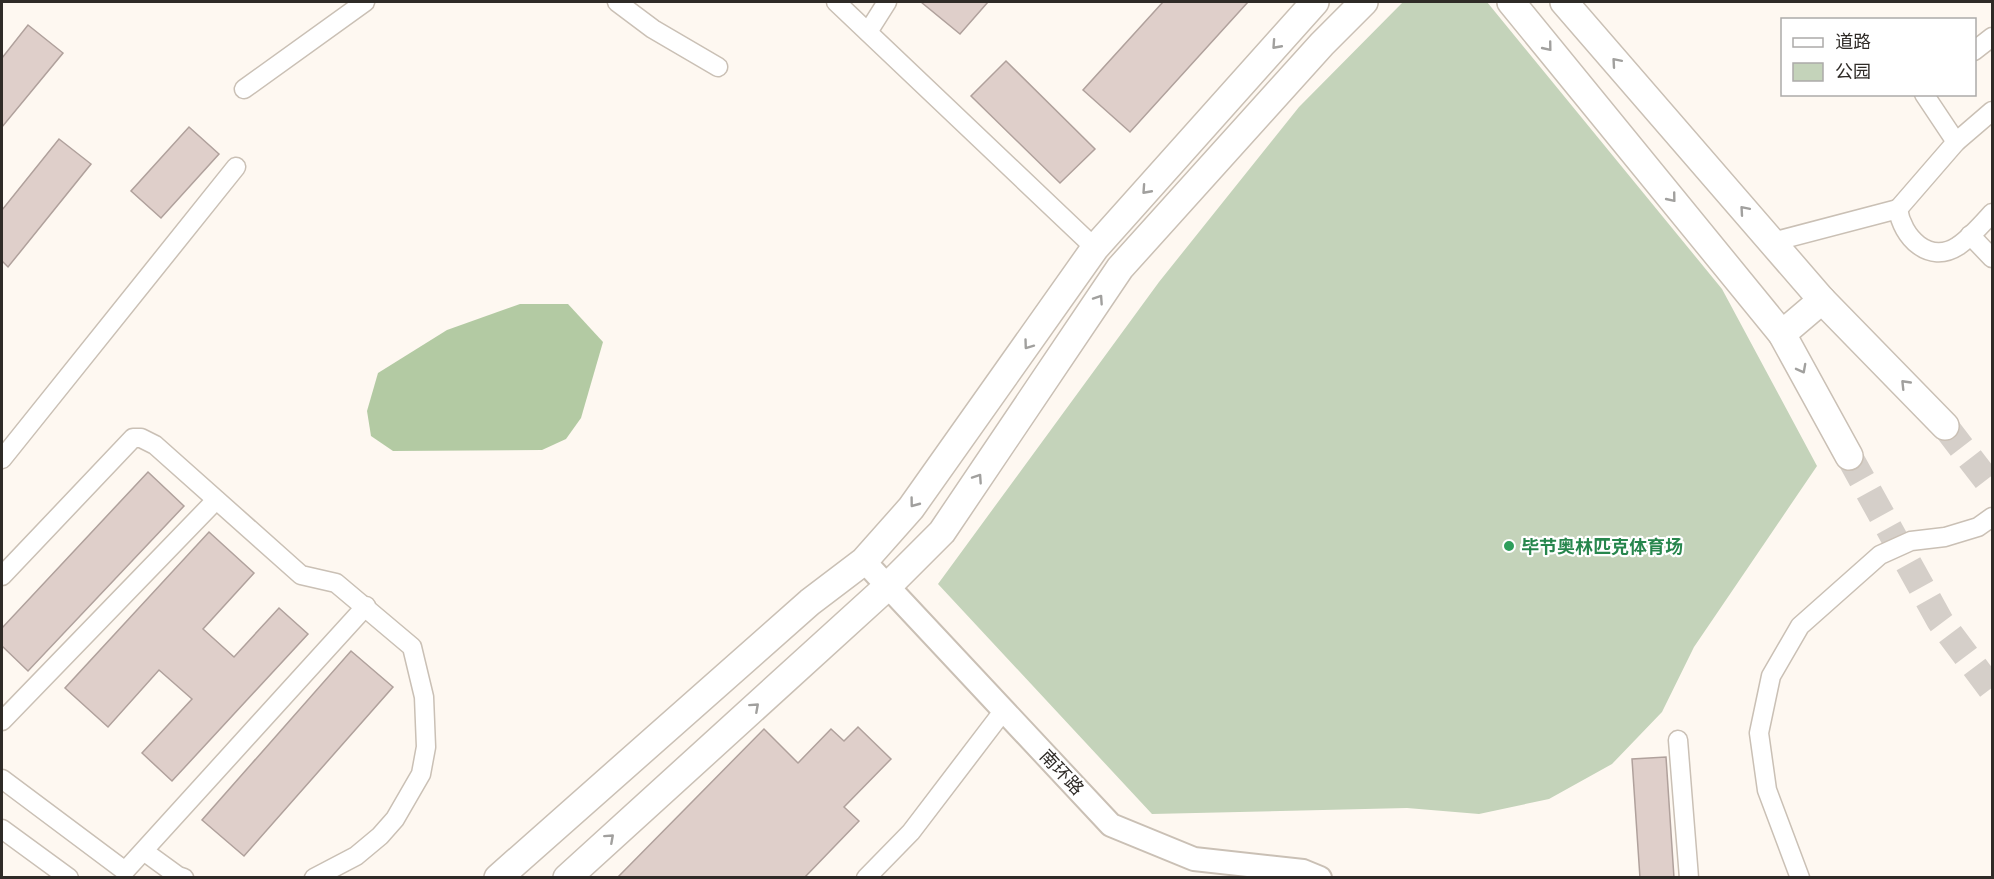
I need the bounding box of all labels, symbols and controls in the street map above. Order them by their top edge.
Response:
legend [1781,18,1976,96]
text: 道路 [1835,31,1871,52]
one-way arrow [1272,38,1283,49]
one-way arrow [1541,40,1552,51]
one-way arrow [1613,58,1624,69]
text: 公园 [1835,61,1871,82]
one-way arrow [1142,184,1153,194]
one-way arrow [1664,191,1675,202]
one-way arrow [1740,206,1751,217]
one-way arrow [1092,295,1103,306]
one-way arrow [1024,338,1035,349]
one-way arrow [1795,363,1806,374]
one-way arrow [1901,381,1912,392]
one-way arrow [971,474,982,485]
one-way arrow [911,497,922,508]
place label: 毕节奥林匹克体育场 [1521,536,1683,557]
marker: 毕节奥林匹克体育场 [1502,539,1516,553]
one-way arrow [748,703,758,714]
street label: 南环路 [1036,745,1088,799]
one-way arrow [604,834,614,845]

